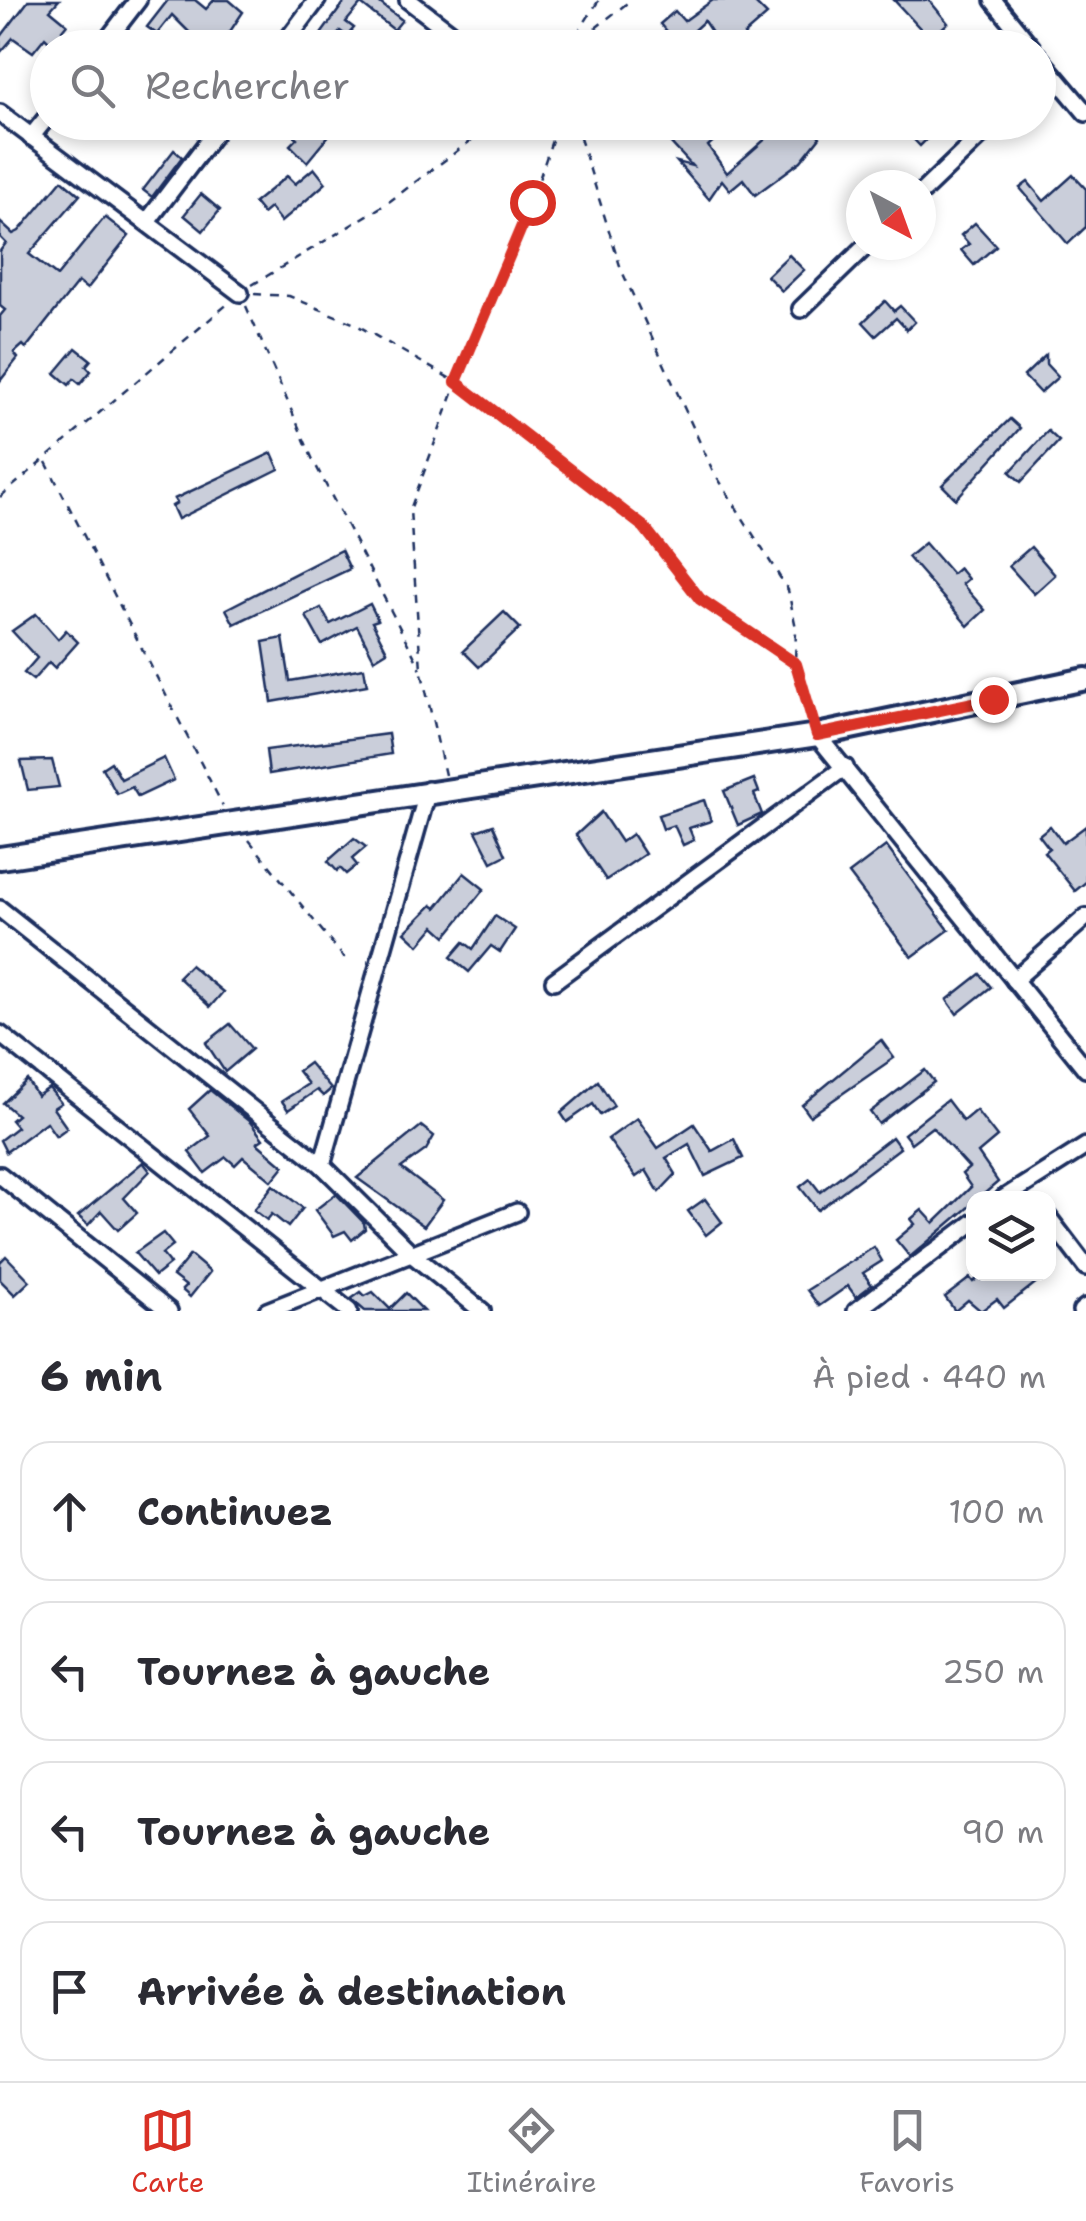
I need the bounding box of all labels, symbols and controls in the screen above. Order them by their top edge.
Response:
search box [30,30,1056,140]
icon: search [65,58,120,113]
text: Rechercher [145,60,350,111]
north arrow [846,170,936,260]
route start [510,180,556,226]
route end [971,677,1017,723]
map controls [966,1191,1056,1281]
button: layers [966,1191,1056,1281]
text: 6 min [40,1348,162,1404]
text: À pied · 440 m [812,1355,1046,1398]
icon: ahead [42,1484,97,1539]
text: Continuez [137,1486,333,1537]
text: 100 m [948,1490,1044,1533]
icon: left [42,1644,97,1699]
text: Tournez à gauche [137,1646,490,1697]
text: 250 m [942,1650,1044,1693]
icon: left [42,1804,97,1859]
text: Tournez à gauche [137,1806,490,1857]
text: 90 m [961,1810,1044,1853]
icon: arrive [42,1964,97,2019]
text: Arrivée à destination [137,1966,566,2017]
tab: Carte [131,2103,205,2201]
tab: Itinéraire [467,2103,597,2201]
tab: Favoris [859,2103,955,2201]

